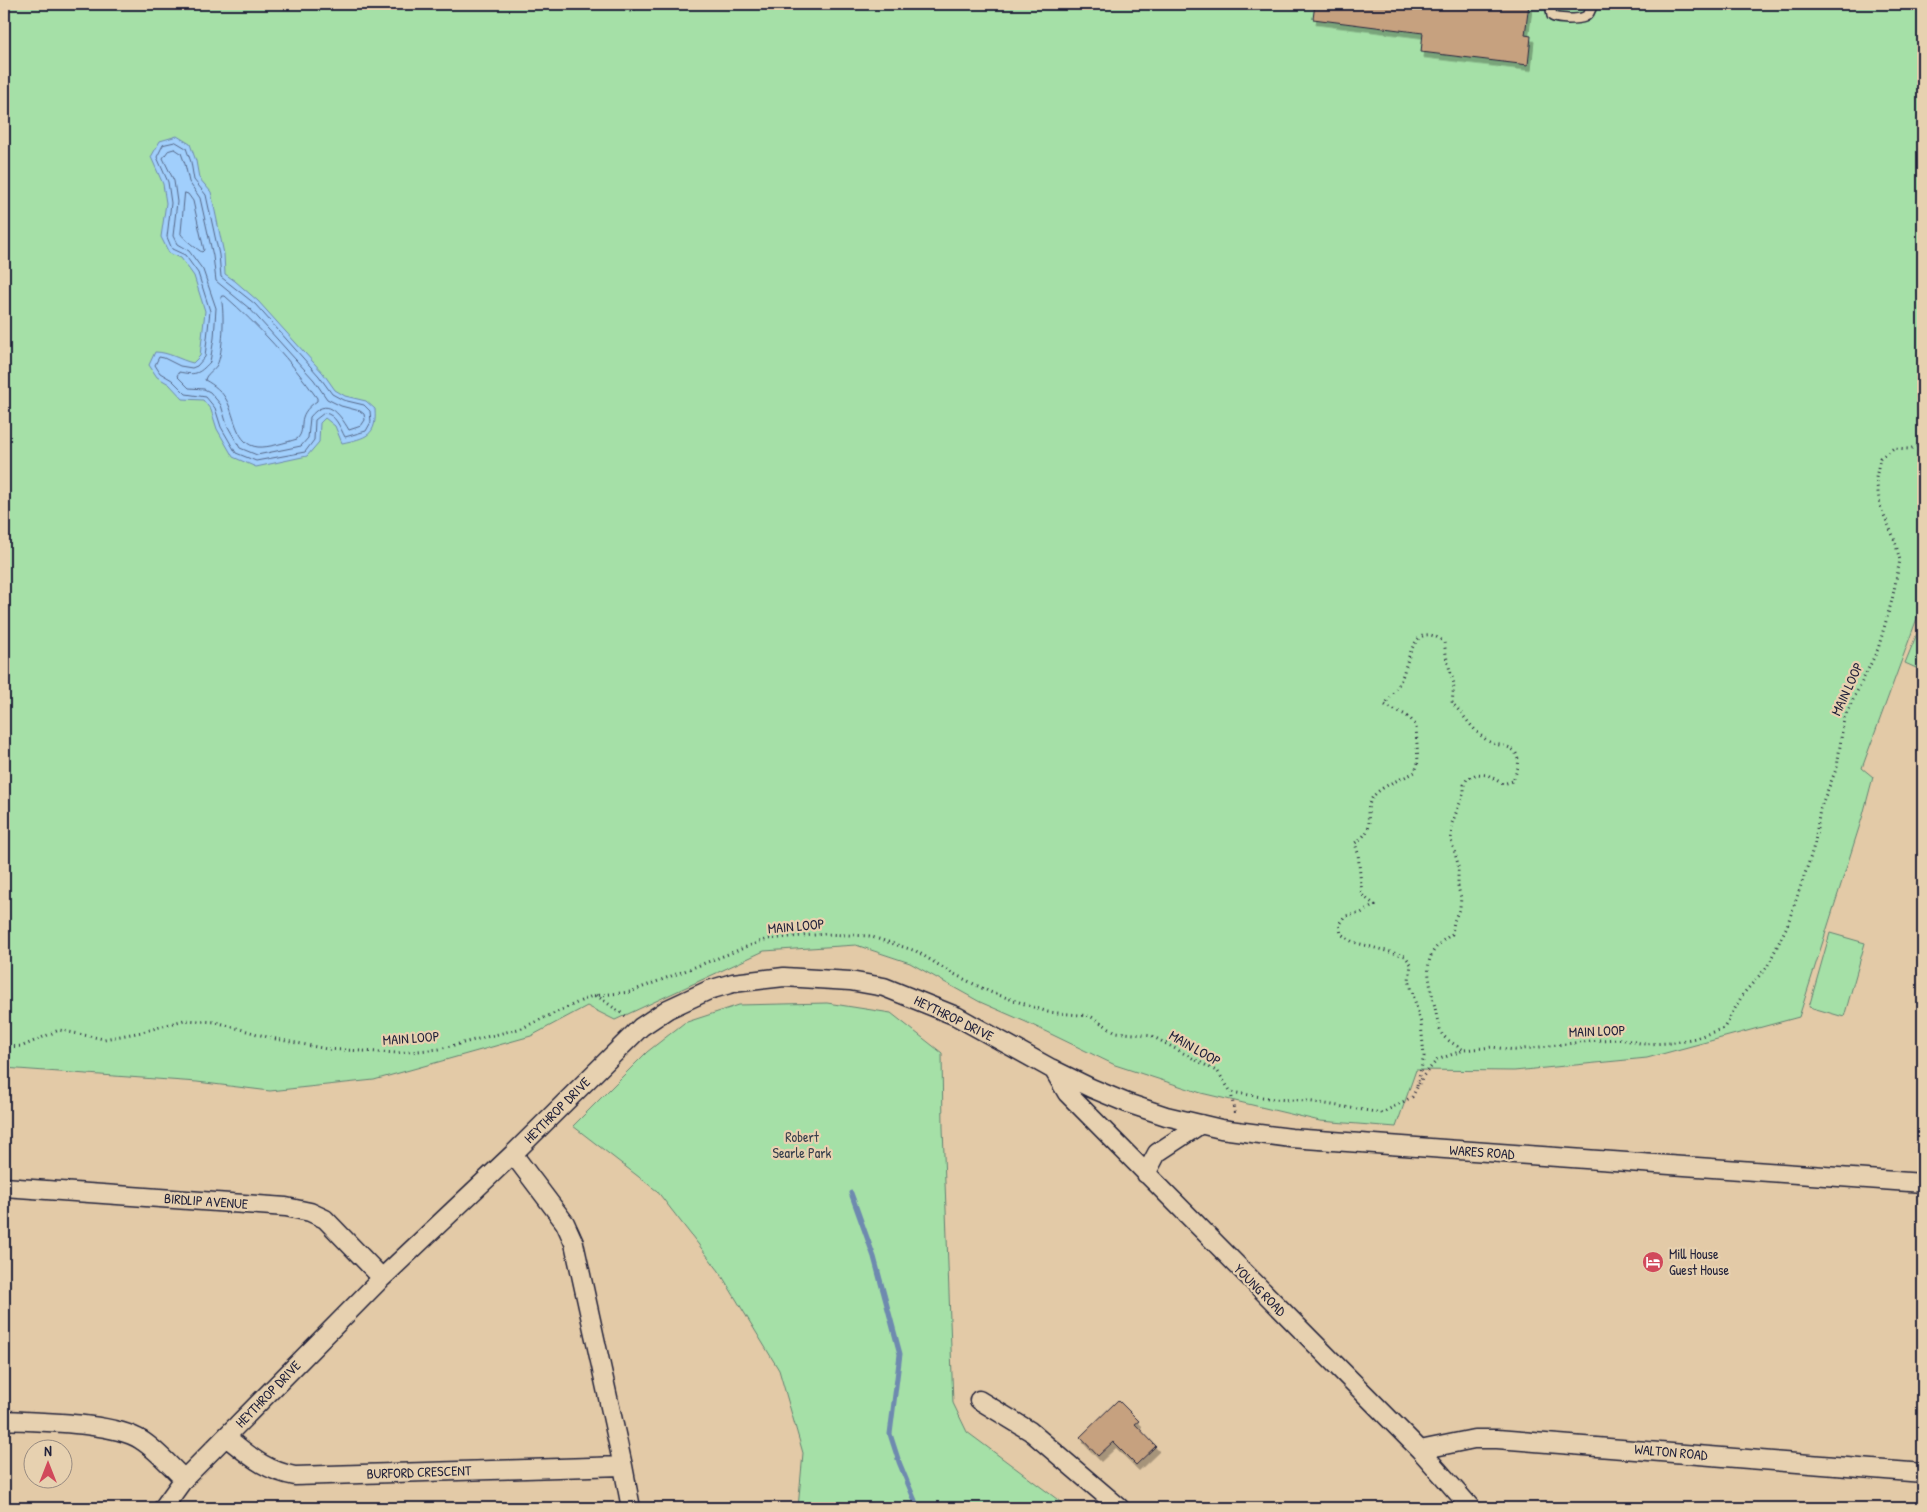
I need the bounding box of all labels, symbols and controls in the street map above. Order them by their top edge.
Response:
street label: MAIN LOOP [1826,659,1867,718]
street label: MAIN LOOP [767,914,825,937]
street label: HEYTHROP DRIVE [911,990,997,1045]
street label: MAIN LOOP [1568,1020,1626,1041]
street label: MAIN LOOP [1166,1025,1225,1070]
street label: MAIN LOOP [382,1026,440,1049]
street label: HEYTHROP DRIVE [519,1072,594,1147]
park label: Robert Searle Park [773,1127,832,1162]
street label: WARES ROAD [1449,1140,1516,1163]
street label: BIRDLIP AVENUE [163,1188,249,1213]
place label: Mill House Guest House [1669,1244,1730,1279]
hotel icon: Mill House Guest House [1641,1250,1665,1274]
street label: YOUNG ROAD [1230,1259,1291,1320]
street label: HEYTHROP DRIVE [231,1356,305,1431]
street label: WALTON ROAD [1634,1439,1709,1464]
north arrow [22,1440,72,1490]
text: N [44,1441,52,1460]
street label: BURFORD CRESCENT [366,1460,472,1483]

